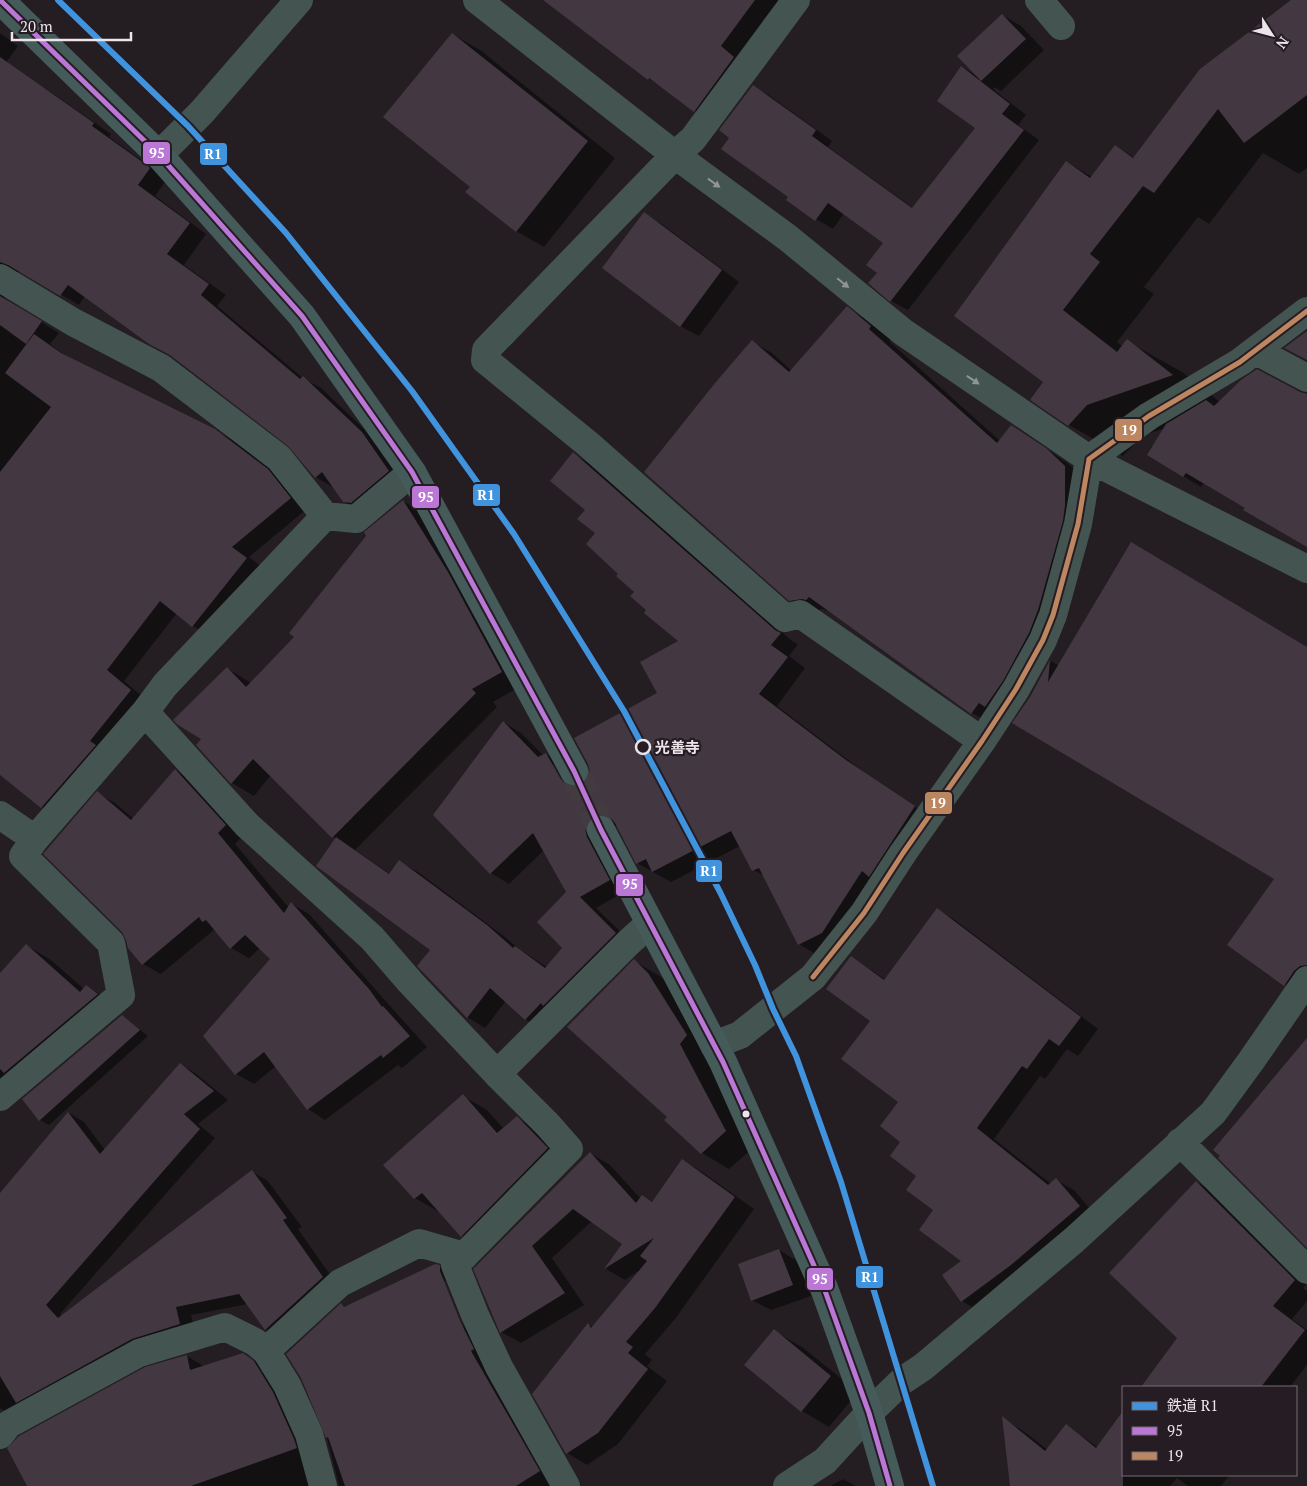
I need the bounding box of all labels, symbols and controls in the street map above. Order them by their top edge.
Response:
scale bar [12,10,131,42]
north arrow [1247,10,1297,60]
text: 20 m [20,16,53,36]
text: N [1272,33,1294,53]
line badge: 95 [142,141,171,165]
line badge: R1 [199,142,228,166]
text: 95 [149,143,165,162]
text: R1 [204,144,222,163]
one-way arrow [707,178,720,189]
one-way arrow [836,277,849,288]
one-way arrow [966,375,980,384]
line badge: 19 [1114,418,1143,442]
text: 19 [1121,420,1137,439]
line badge: R1 [472,483,501,507]
line badge: 95 [411,485,440,509]
text: R1 [477,485,495,504]
text: 95 [418,487,434,506]
place label: 光善寺 [655,737,700,757]
marker: 光善寺 [635,739,651,755]
line badge: 19 [924,791,953,815]
text: 19 [930,793,946,812]
line badge: R1 [695,859,723,883]
text: R1 [700,861,718,880]
line badge: 95 [615,873,644,897]
text: 95 [622,874,638,893]
unlabelled marker [741,1109,751,1119]
line badge: R1 [855,1265,884,1289]
line badge: 95 [806,1267,834,1291]
text: R1 [861,1267,879,1286]
text: 95 [812,1269,828,1288]
legend [1122,1386,1297,1476]
text: 鉄道 R1 [1167,1395,1218,1415]
text: 95 [1167,1420,1183,1440]
text: 19 [1167,1445,1183,1465]

